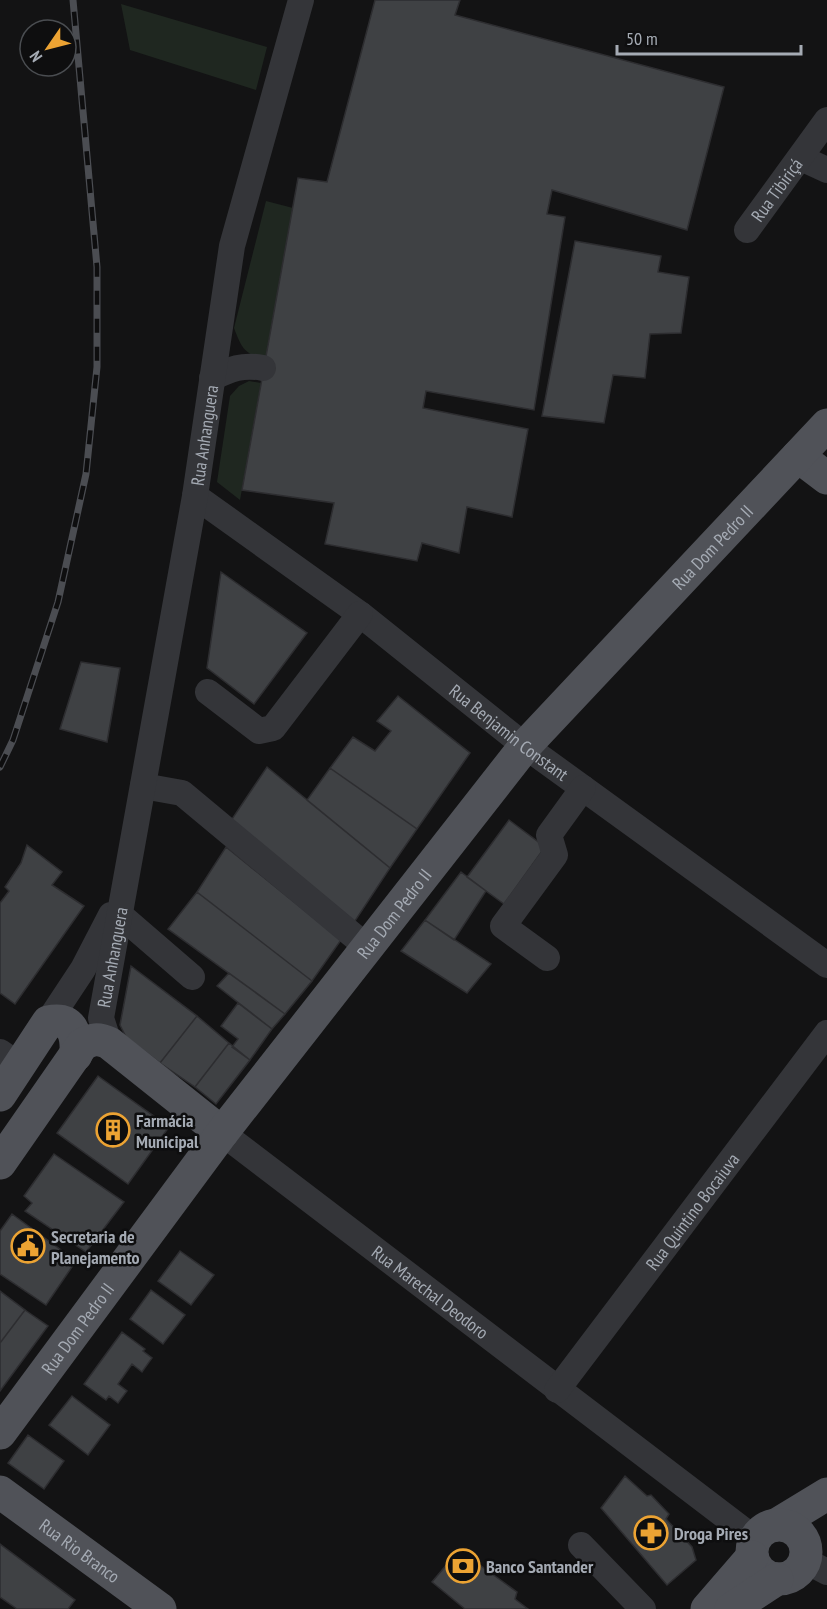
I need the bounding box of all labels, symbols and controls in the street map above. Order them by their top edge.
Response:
north arrow [18,18,78,78]
scale bar [617,18,802,56]
text: 50 m [626,27,658,50]
text: N [25,47,46,66]
street label: Rua Tibiriçá [746,153,807,226]
street label: Rua Anhanguera [185,383,223,487]
street label: Rua Dom Pedro II [667,500,758,594]
street label: Rua Benjamin Constant [445,679,573,785]
street label: Rua Dom Pedro II [352,864,436,963]
street label: Rua Anhanguera [92,905,132,1009]
place label: Farmácia Municipal [136,1109,199,1153]
building icon: Farmácia Municipal [95,1112,131,1148]
street label: Rua Quintino Bocaiuva [640,1148,744,1275]
place label: Secretaria de Planejamento [51,1225,140,1269]
public building icon: Secretaria de Planejamento [10,1228,46,1264]
street label: Rua Marechal Deodoro [367,1240,494,1344]
street label: Rua Dom Pedro II [36,1278,119,1379]
street label: Rua Rio Branco [35,1513,125,1588]
pharmacy icon: Droga Pires [633,1515,669,1551]
place label: Droga Pires [674,1522,748,1545]
bank icon: Banco Santander [445,1548,481,1584]
place label: Banco Santander [486,1555,594,1578]

